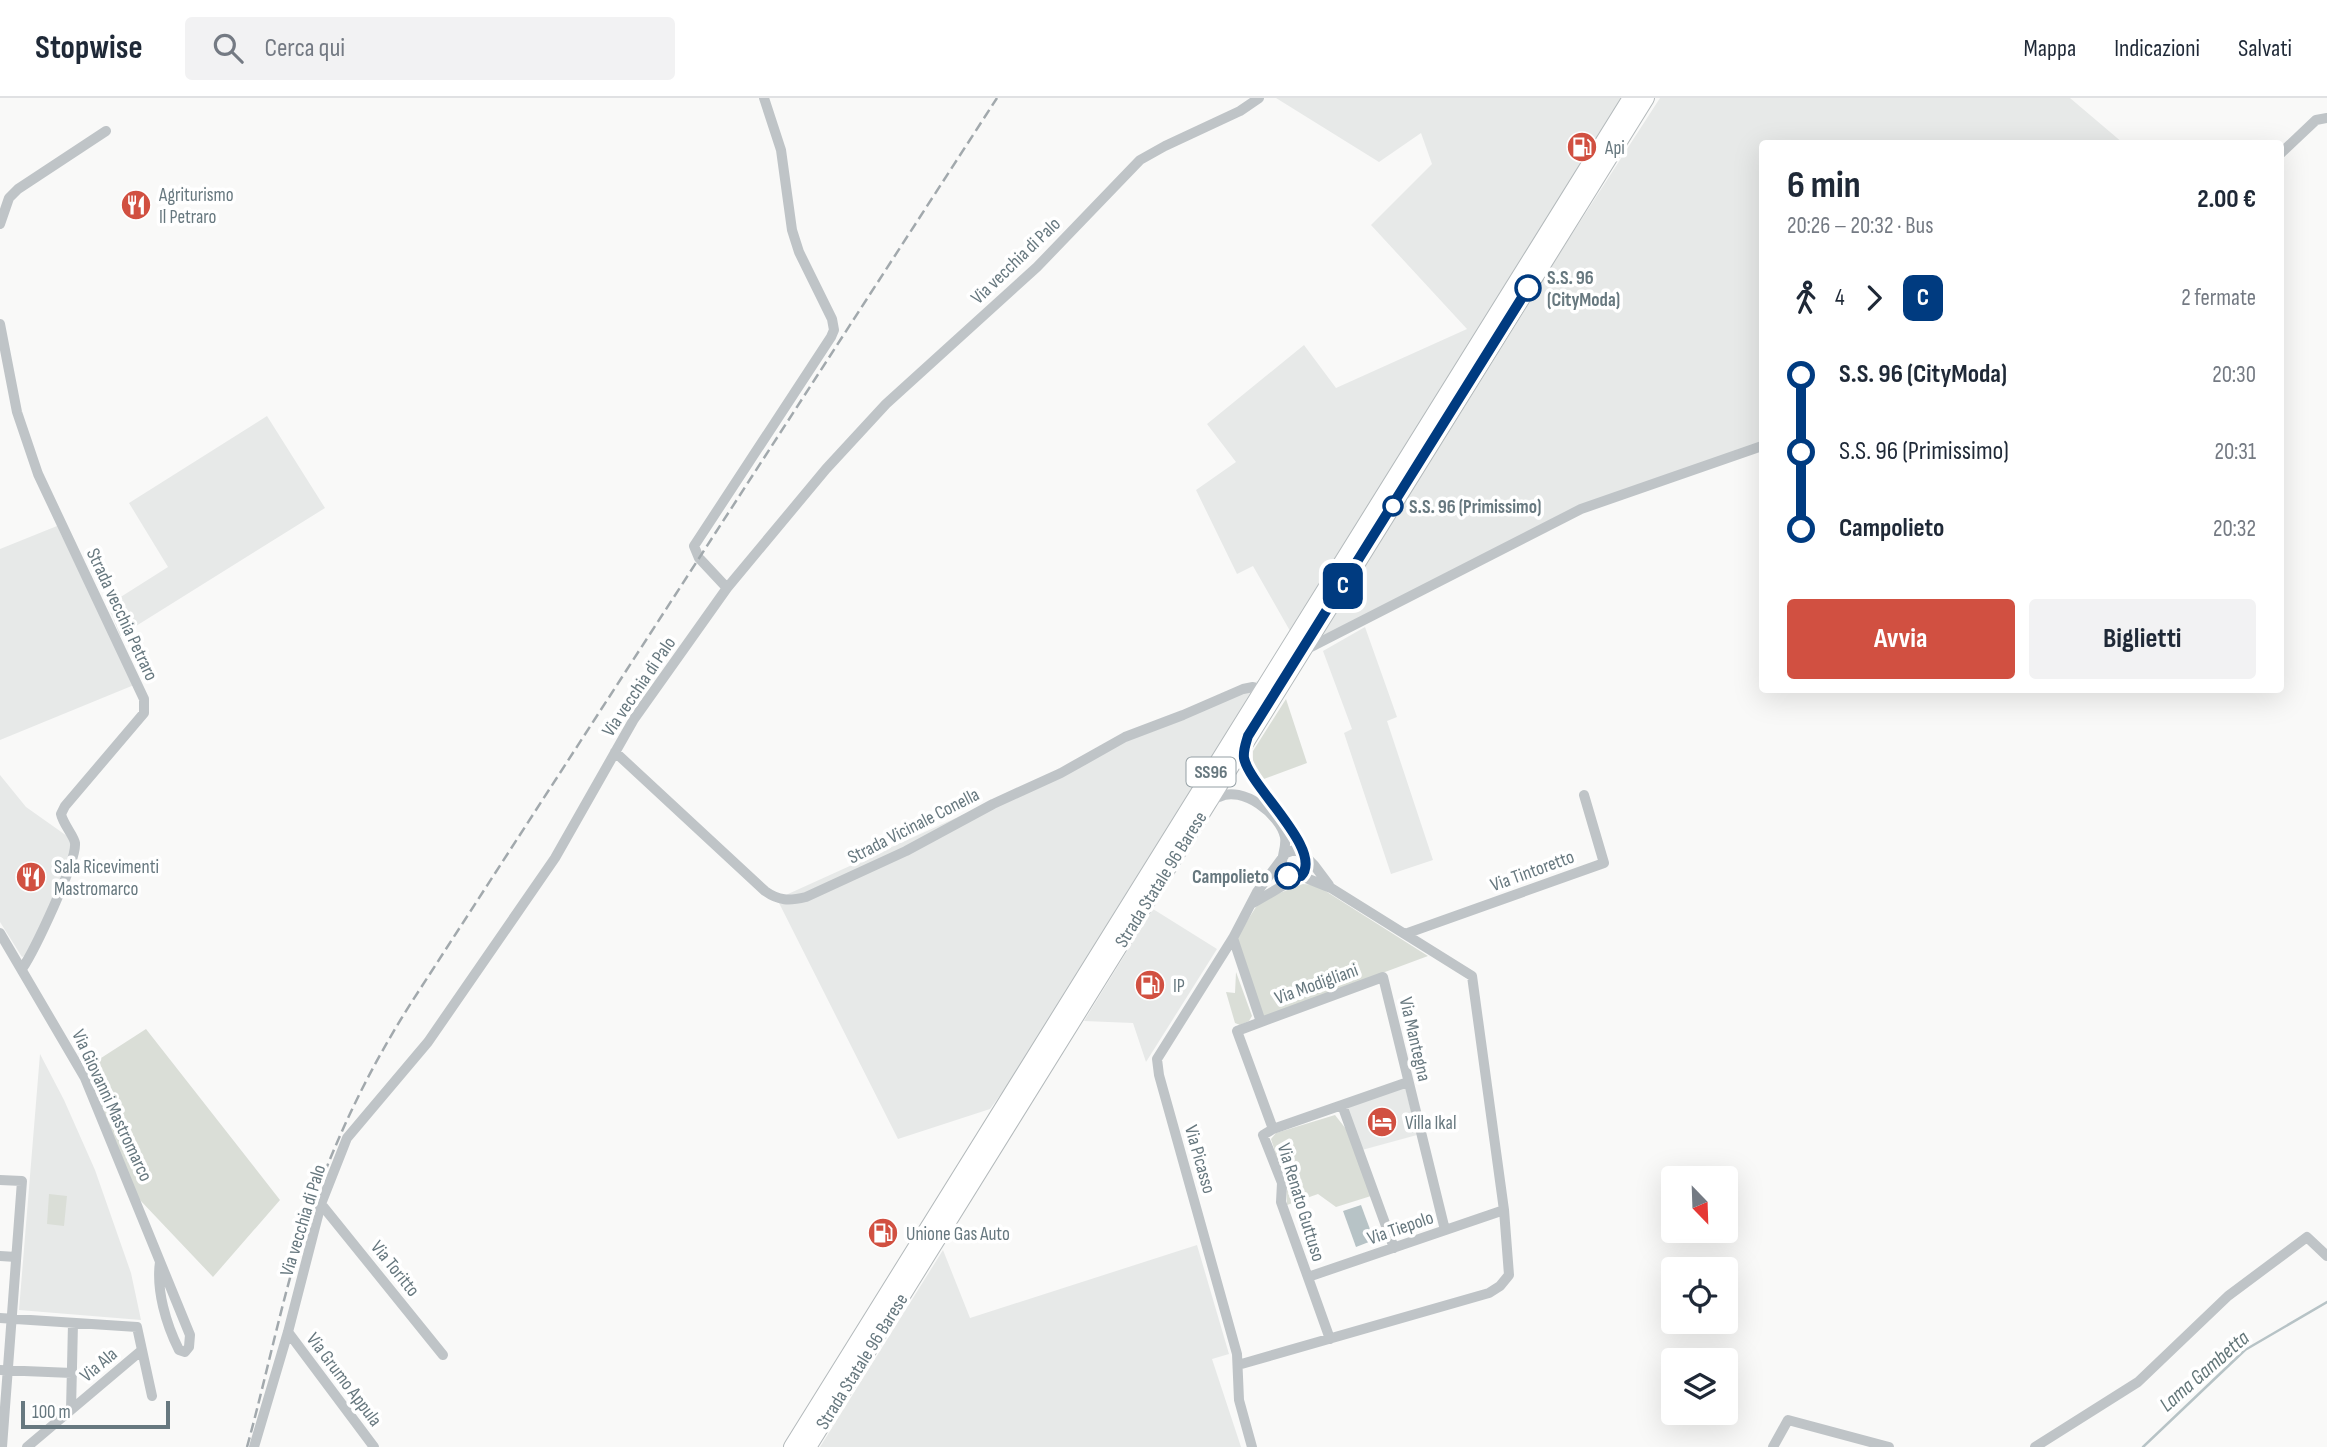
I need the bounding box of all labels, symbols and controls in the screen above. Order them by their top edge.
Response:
search box [185,17,675,80]
text: Stopwise [35,28,143,68]
icon: search [209,29,247,67]
text: Cerca qui [265,33,345,64]
text: Mappa [2024,34,2076,63]
text: Indicazioni [2114,34,2200,63]
text: Salvati [2238,34,2292,63]
fuel station icon: Api [1565,130,1599,164]
place label: Api [1604,137,1625,160]
text: 6 min [1787,163,1861,208]
place label: Agriturismo Il Petraro [158,184,234,229]
text: 2.00 € [2197,184,2256,215]
restaurant icon: Agriturismo Il Petraro [119,188,153,222]
text: 20:26 – 20:32 · Bus [1787,212,1933,240]
street label: Via vecchia di Palo [967,213,1066,309]
place label: S.S. 96 (CityModa) [1547,267,1620,312]
marker: S.S. 96 (CityModa) [1515,275,1541,301]
icon: walk [1787,279,1825,317]
icon: forward [1855,279,1893,317]
text: C [1917,283,1929,312]
text: 4 [1835,284,1845,312]
text: 2 fermate [2181,284,2256,312]
text: S.S. 96 (CityModa) [1839,359,2007,390]
text: 20:30 [2212,361,2256,389]
text: S.S. 96 (Primissimo) [1839,436,2009,467]
text: 20:31 [2215,438,2256,466]
marker: S.S. 96 (Primissimo) [1383,496,1403,516]
place label: S.S. 96 (Primissimo) [1409,496,1541,519]
text: Campolieto [1839,513,1944,544]
text: 20:32 [2213,515,2256,543]
street label: Strada vecchia Petraro [81,545,162,685]
line badge: C [1320,563,1366,609]
text: C [1337,571,1349,600]
button: Avvia [1787,599,2015,679]
button: Biglietti [2029,599,2256,679]
street label: Via vecchia di Palo [597,633,681,741]
road number: SS96 [1186,758,1236,786]
street label: Strada Vicinale Conella [844,783,983,869]
street label: Strada Statale 96 Barese [1110,808,1212,952]
street label: Via Tintoretto [1487,846,1578,897]
place label: Sala Ricevimenti Mastromarco [54,856,159,901]
restaurant icon: Sala Ricevimenti Mastromarco [14,860,48,894]
marker: Campolieto [1275,863,1301,889]
place label: Campolieto [1192,866,1269,889]
street label: Via Modigliani [1272,959,1361,1010]
fuel station icon: IP [1133,968,1167,1002]
place label: IP [1173,975,1185,998]
street label: Via Mantegna [1394,995,1435,1084]
street label: Via Giovanni Mastromarco [66,1026,157,1185]
hotel icon: Villa Ikal [1365,1105,1399,1139]
place label: Villa Ikal [1405,1112,1456,1135]
street label: Via Picasso [1179,1123,1220,1196]
street label: Via Renato Guttuso [1272,1141,1329,1264]
street label: Via vecchia di Palo [276,1162,331,1279]
north arrow [1661,1166,1738,1242]
map controls [1661,1166,1738,1425]
street label: Via Tiepolo [1364,1206,1437,1250]
fuel station icon: Unione Gas Auto [866,1216,900,1250]
place label: Unione Gas Auto [906,1223,1010,1246]
street label: Via Toritto [365,1236,424,1301]
button: locate [1661,1257,1738,1334]
street label: Strada Statale 96 Barese [811,1290,913,1434]
water label: Lama Gambetta [2154,1325,2255,1417]
street label: Via Grumo Appula [301,1328,387,1431]
street label: Via Ala [76,1343,122,1387]
button: layers [1661,1348,1738,1425]
scale bar [21,1398,170,1430]
text: 100 m [32,1401,71,1424]

